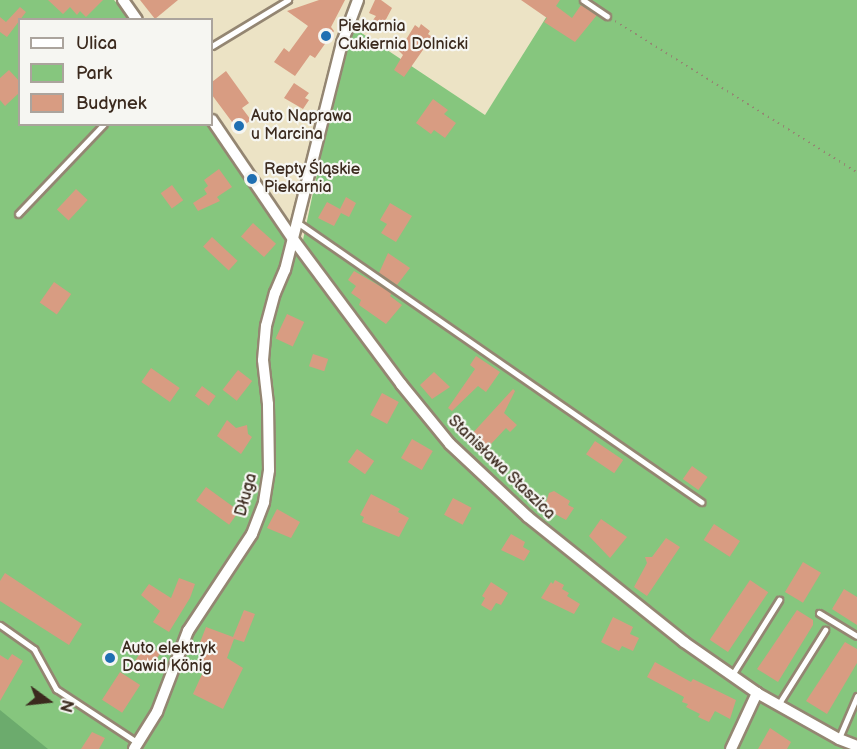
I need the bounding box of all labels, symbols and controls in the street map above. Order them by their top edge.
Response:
place label: Piekarnia Cukiernia Dolnicki [338,17,468,55]
legend [18,18,213,126]
marker: Piekarnia Cukiernia Dolnicki [319,29,333,43]
text: Ulica [76,33,117,54]
text: Park [76,63,112,84]
text: Budynek [76,93,146,114]
place label: Auto Naprawa u Marcina [251,107,352,145]
marker: Auto Naprawa u Marcina [232,119,246,133]
place label: Repty Śląskie Piekarnia [264,160,362,198]
marker: Repty Śląskie Piekarnia [245,172,259,186]
street label: Stanisława Staszica [443,412,559,524]
street label: Długa [232,471,262,519]
place label: Auto elektryk Dawid König [122,639,216,677]
marker: Auto elektryk Dawid König [103,651,117,665]
north arrow [18,671,78,731]
text: N [55,698,77,714]

